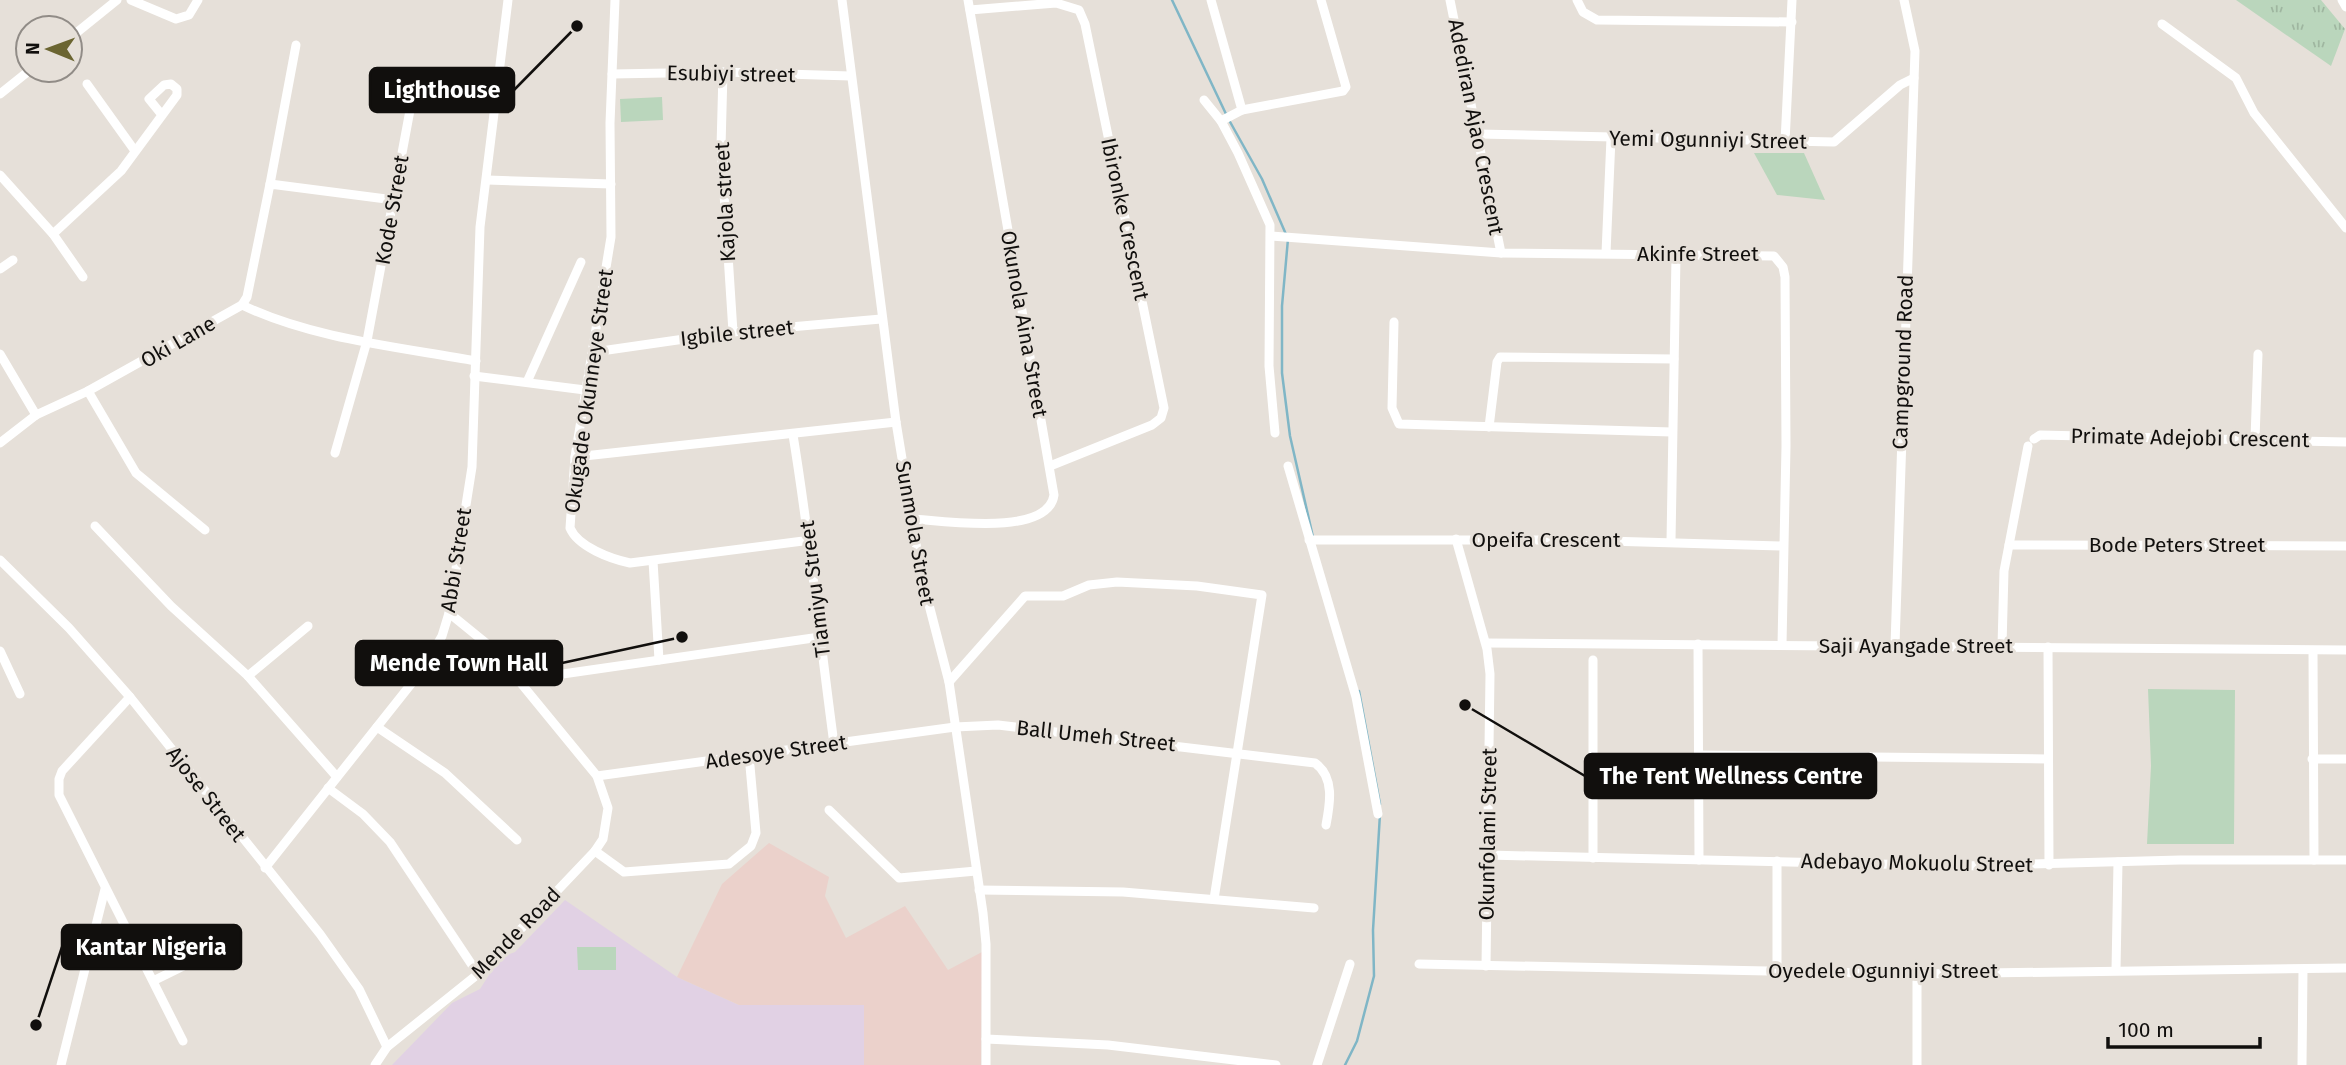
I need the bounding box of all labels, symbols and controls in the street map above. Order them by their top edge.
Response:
north arrow [14,14,84,84]
street label: Adediran Ajao Crescent [1442,17,1510,238]
text: N [21,42,44,55]
street label: Esubiyi street [666,60,796,88]
callout: Lighthouse [370,68,514,112]
text: Lighthouse [384,76,501,104]
street label: Yemi Ogunniyi Street [1609,125,1808,155]
street label: Ibironke Crescent [1095,135,1155,303]
street label: Kajola street [709,141,741,263]
street label: Kode Street [370,153,415,267]
street label: Okunola Aina Street [995,229,1053,420]
street label: Akinfe Street [1637,241,1759,267]
street label: Okugade Okunneye Street [559,267,619,515]
street label: Campground Road [1887,274,1919,450]
street label: Oki Lane [136,310,220,374]
street label: Igbile street [679,314,795,352]
street label: Primate Adejobi Crescent [2070,423,2310,453]
street label: Sunmola Street [889,459,941,608]
street label: Abbi Street [435,505,477,614]
street label: Tiamiyu Street [794,519,836,659]
street label: Opeifa Crescent [1471,527,1621,553]
street label: Bode Peters Street [2089,532,2266,558]
street label: Saji Ayangade Street [1819,633,2014,659]
callout: Mende Town Hall [356,641,562,685]
text: Mende Town Hall [370,649,548,677]
street label: Ball Umeh Street [1015,715,1177,757]
street label: Adesoye Street [704,729,849,775]
street label: Ajose Street [161,741,252,847]
street label: Okunfolami Street [1473,747,1503,921]
callout: The Tent Wellness Centre [1585,754,1876,798]
text: The Tent Wellness Centre [1599,762,1863,790]
street label: Adebayo Mokuolu Street [1801,848,2034,878]
street label: Mende Road [466,881,566,985]
callout: Kantar Nigeria [62,925,241,969]
text: Kantar Nigeria [75,933,227,961]
street label: Oyedele Ogunniyi Street [1768,958,1998,984]
scale bar [2108,1006,2260,1050]
text: 100 m [2118,1017,2174,1043]

